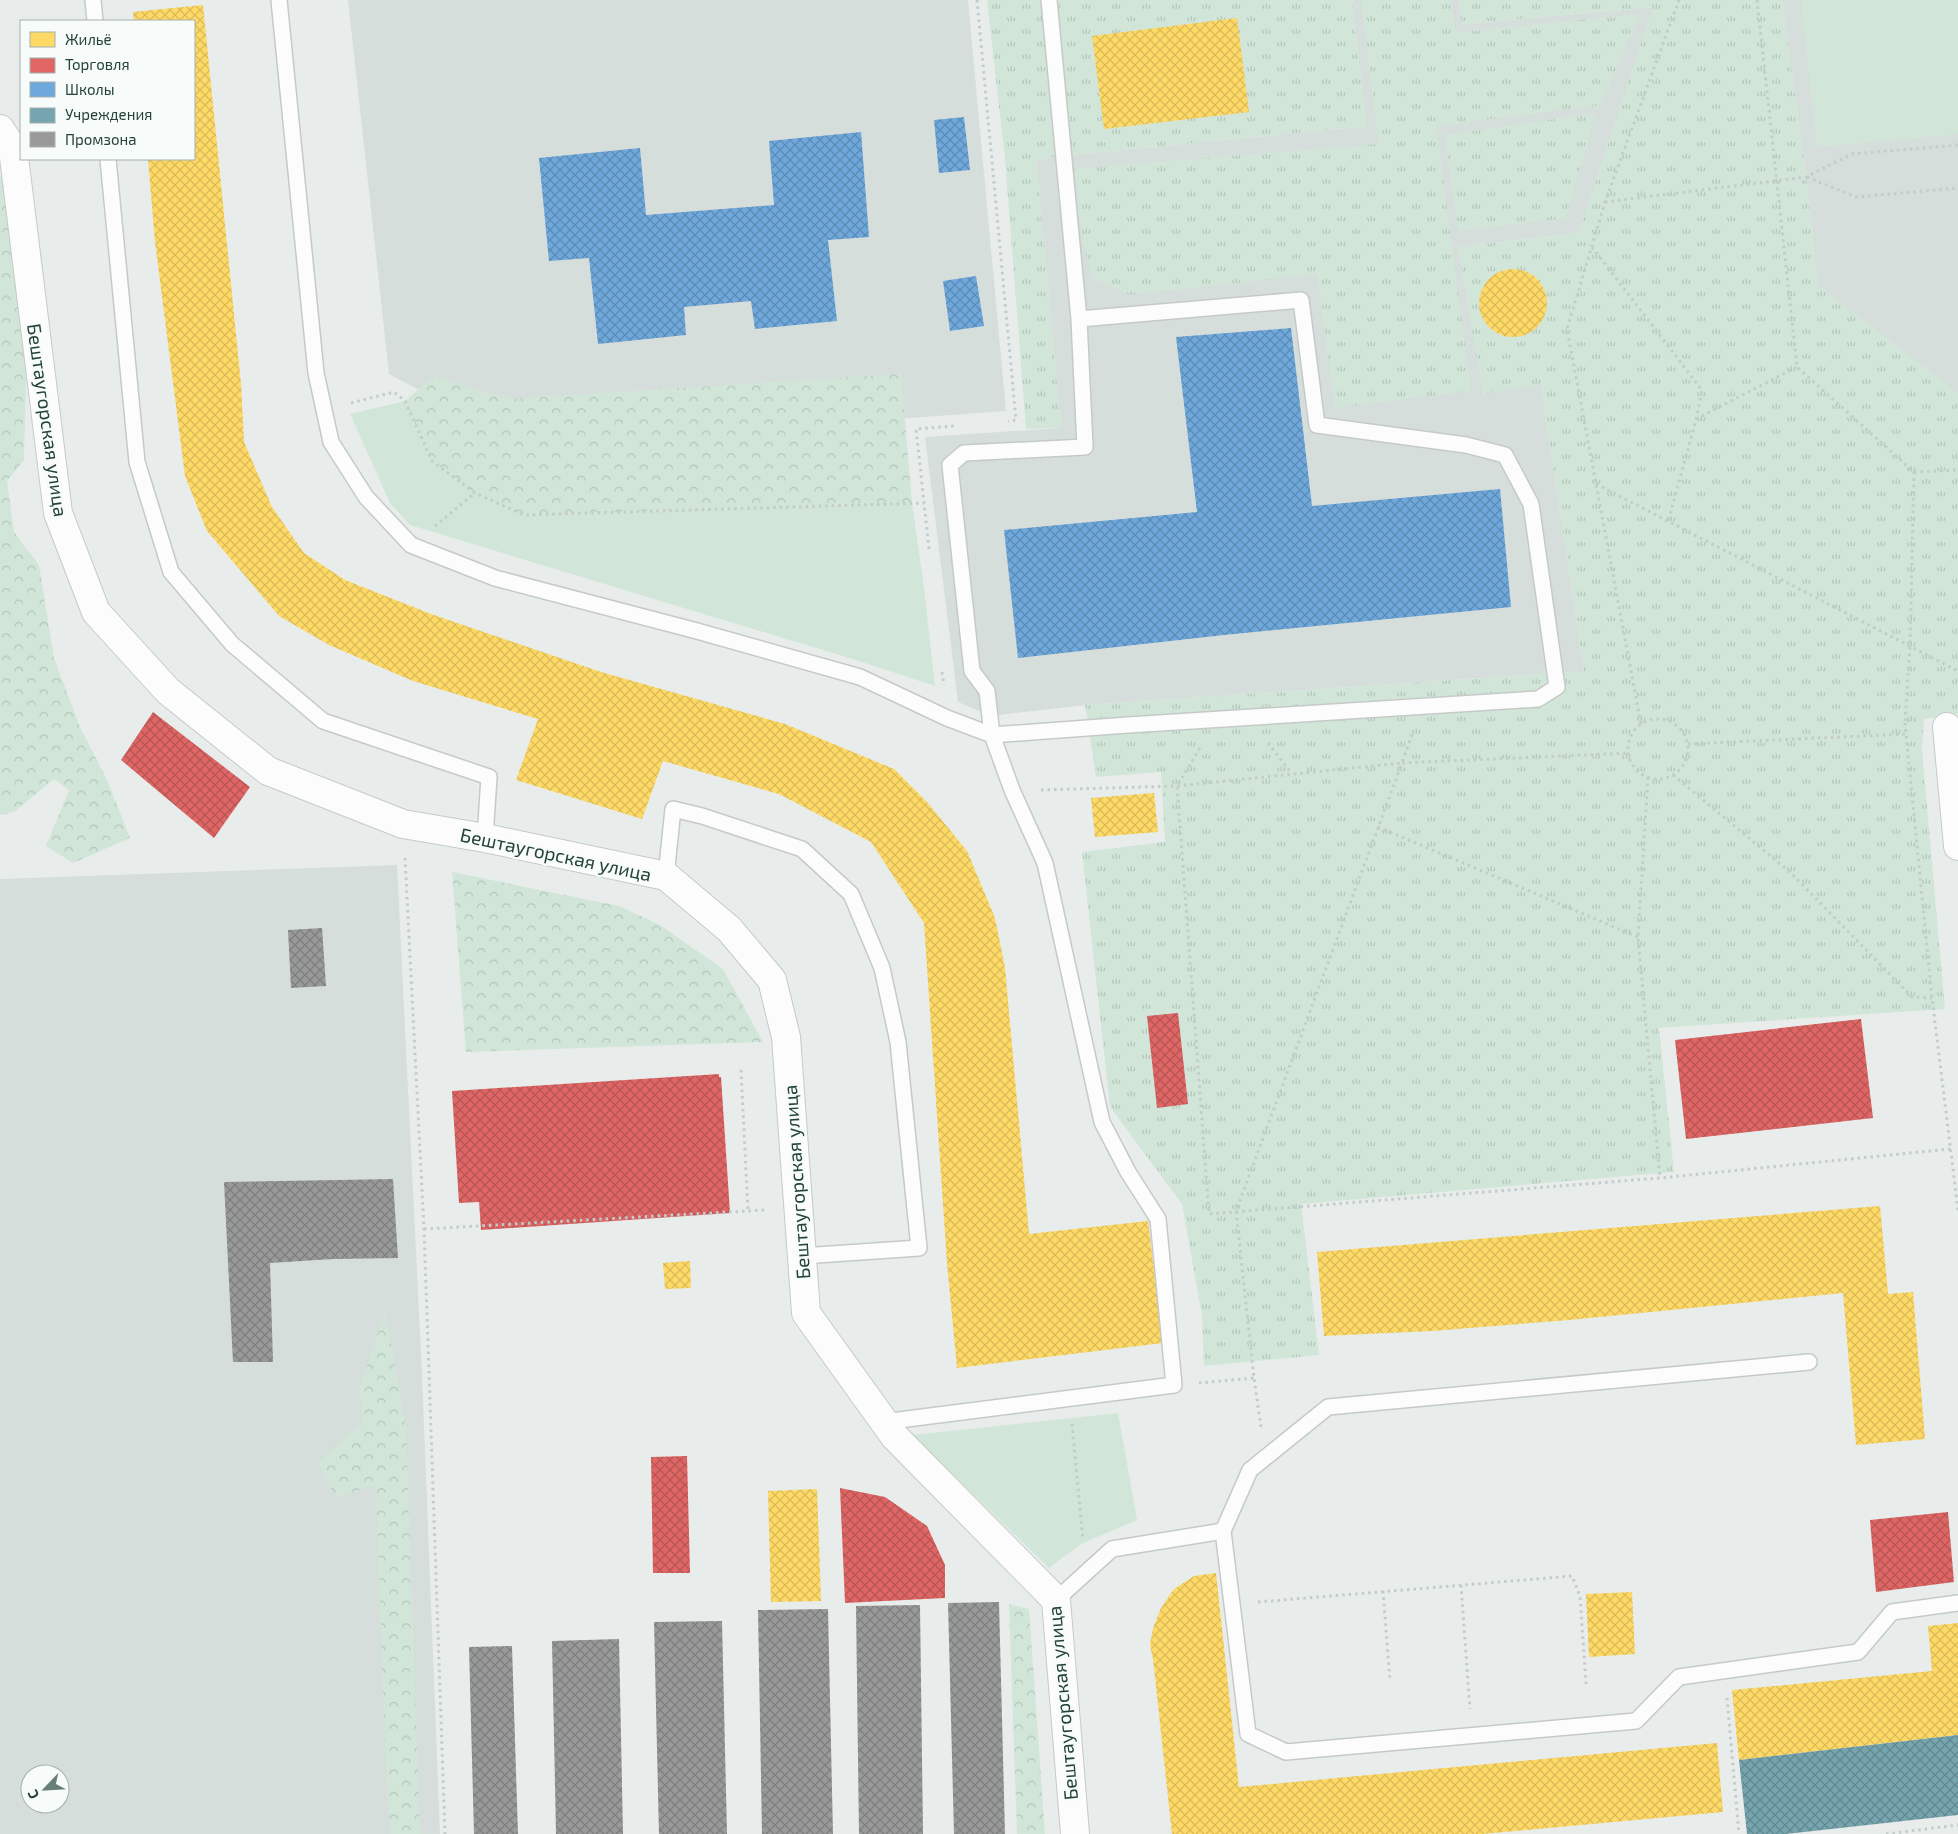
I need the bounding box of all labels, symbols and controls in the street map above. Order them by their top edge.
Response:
legend [20,20,195,160]
text: Жильё [65,30,112,48]
text: Торговля [65,55,130,73]
text: Школы [65,80,115,98]
text: Учреждения [65,105,152,123]
text: Промзона [65,130,137,148]
street label: Бештаугорская улица [22,322,73,518]
street label: Бештаугорская улица [458,822,654,887]
street label: Бештаугорская улица [778,1084,815,1280]
street label: Бештаугорская улица [1042,1605,1083,1801]
north arrow [20,1764,70,1814]
text: С [23,1787,42,1802]

